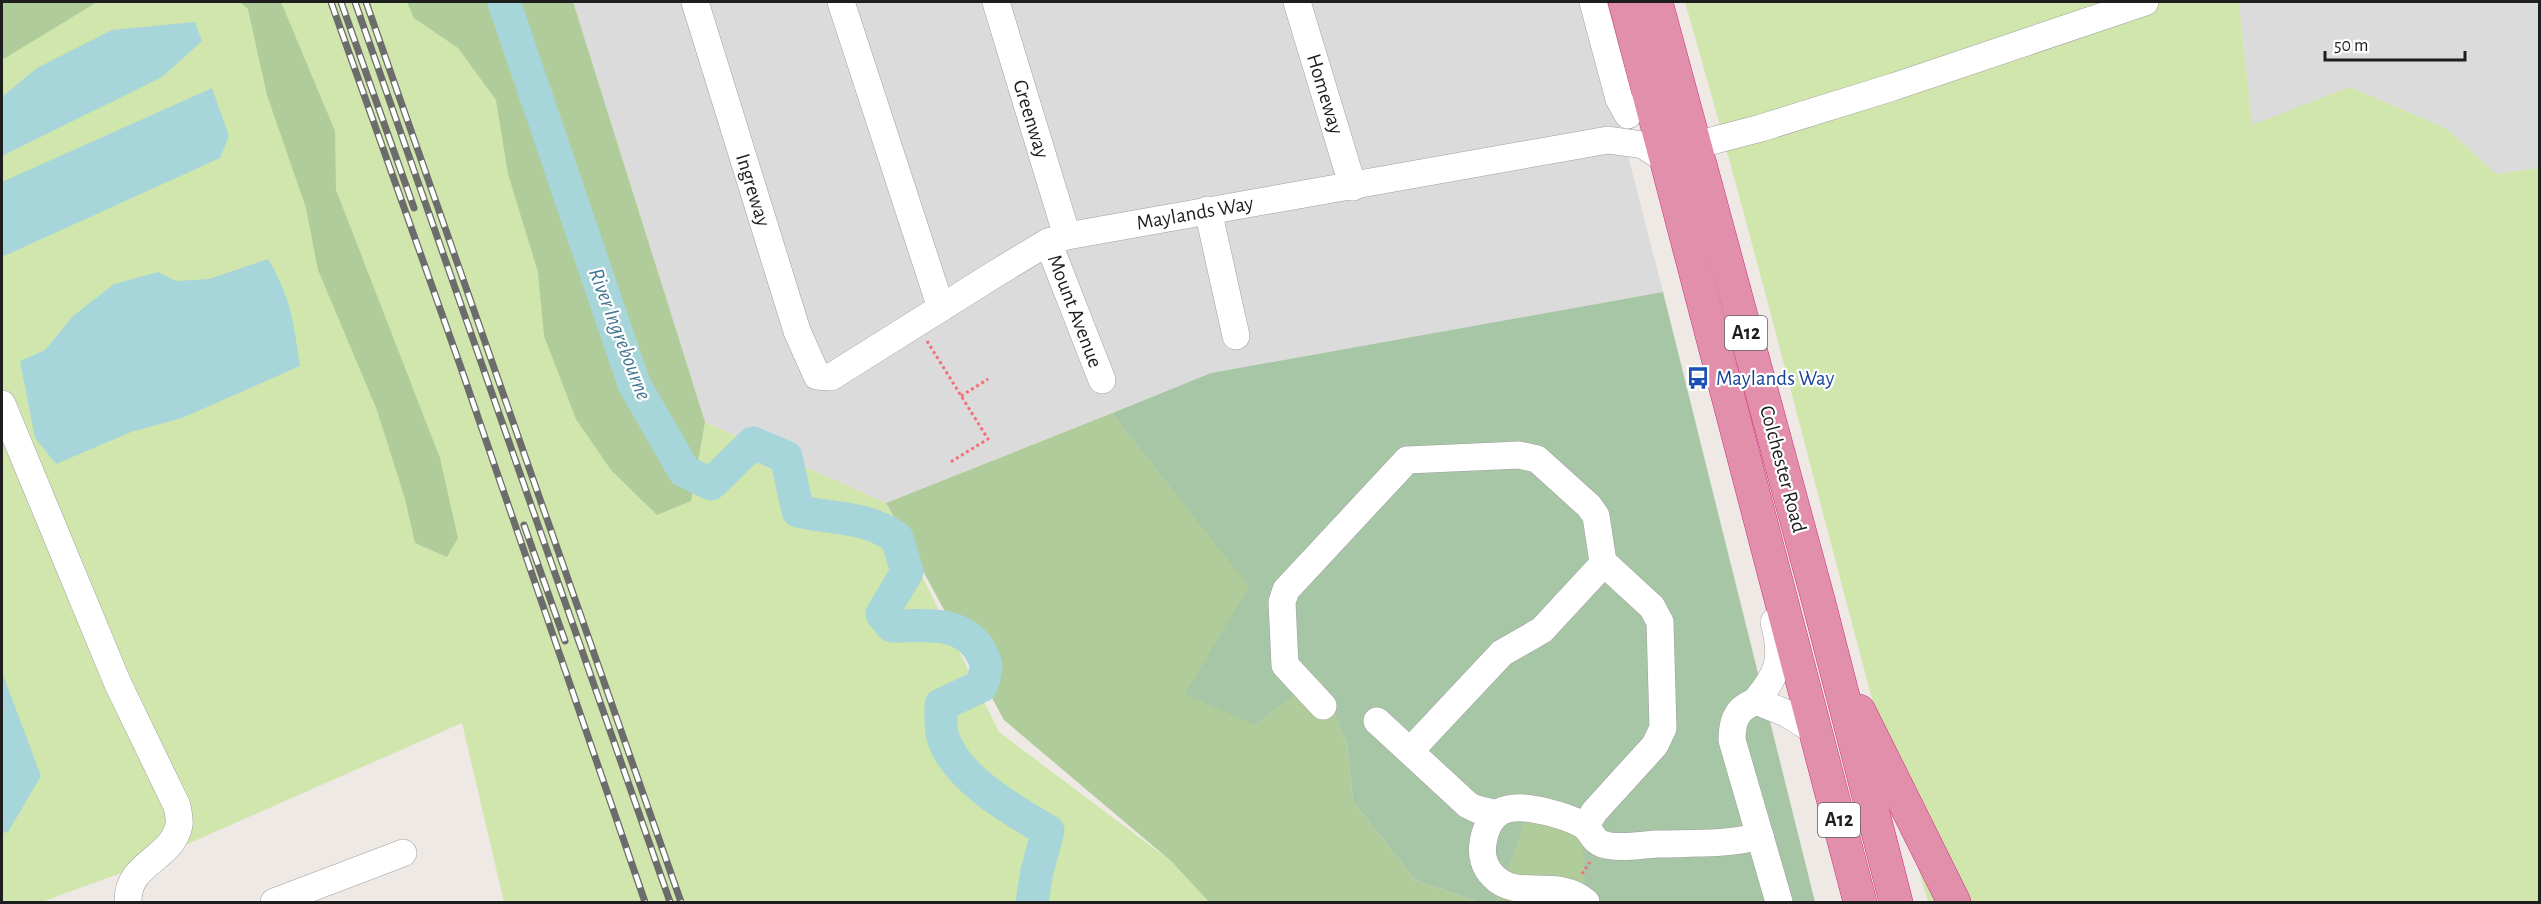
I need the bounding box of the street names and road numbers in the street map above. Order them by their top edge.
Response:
street label: Homeway [1303,51,1347,137]
street label: Greenway [1009,77,1053,161]
street label: Ingreway [732,151,774,229]
street label: Maylands Way [1135,192,1255,234]
street label: Mount Avenue [1044,252,1106,370]
road number: A12 [1725,316,1767,350]
street label: Colchester Road [1756,403,1810,535]
road number: A12 [1818,803,1860,837]

